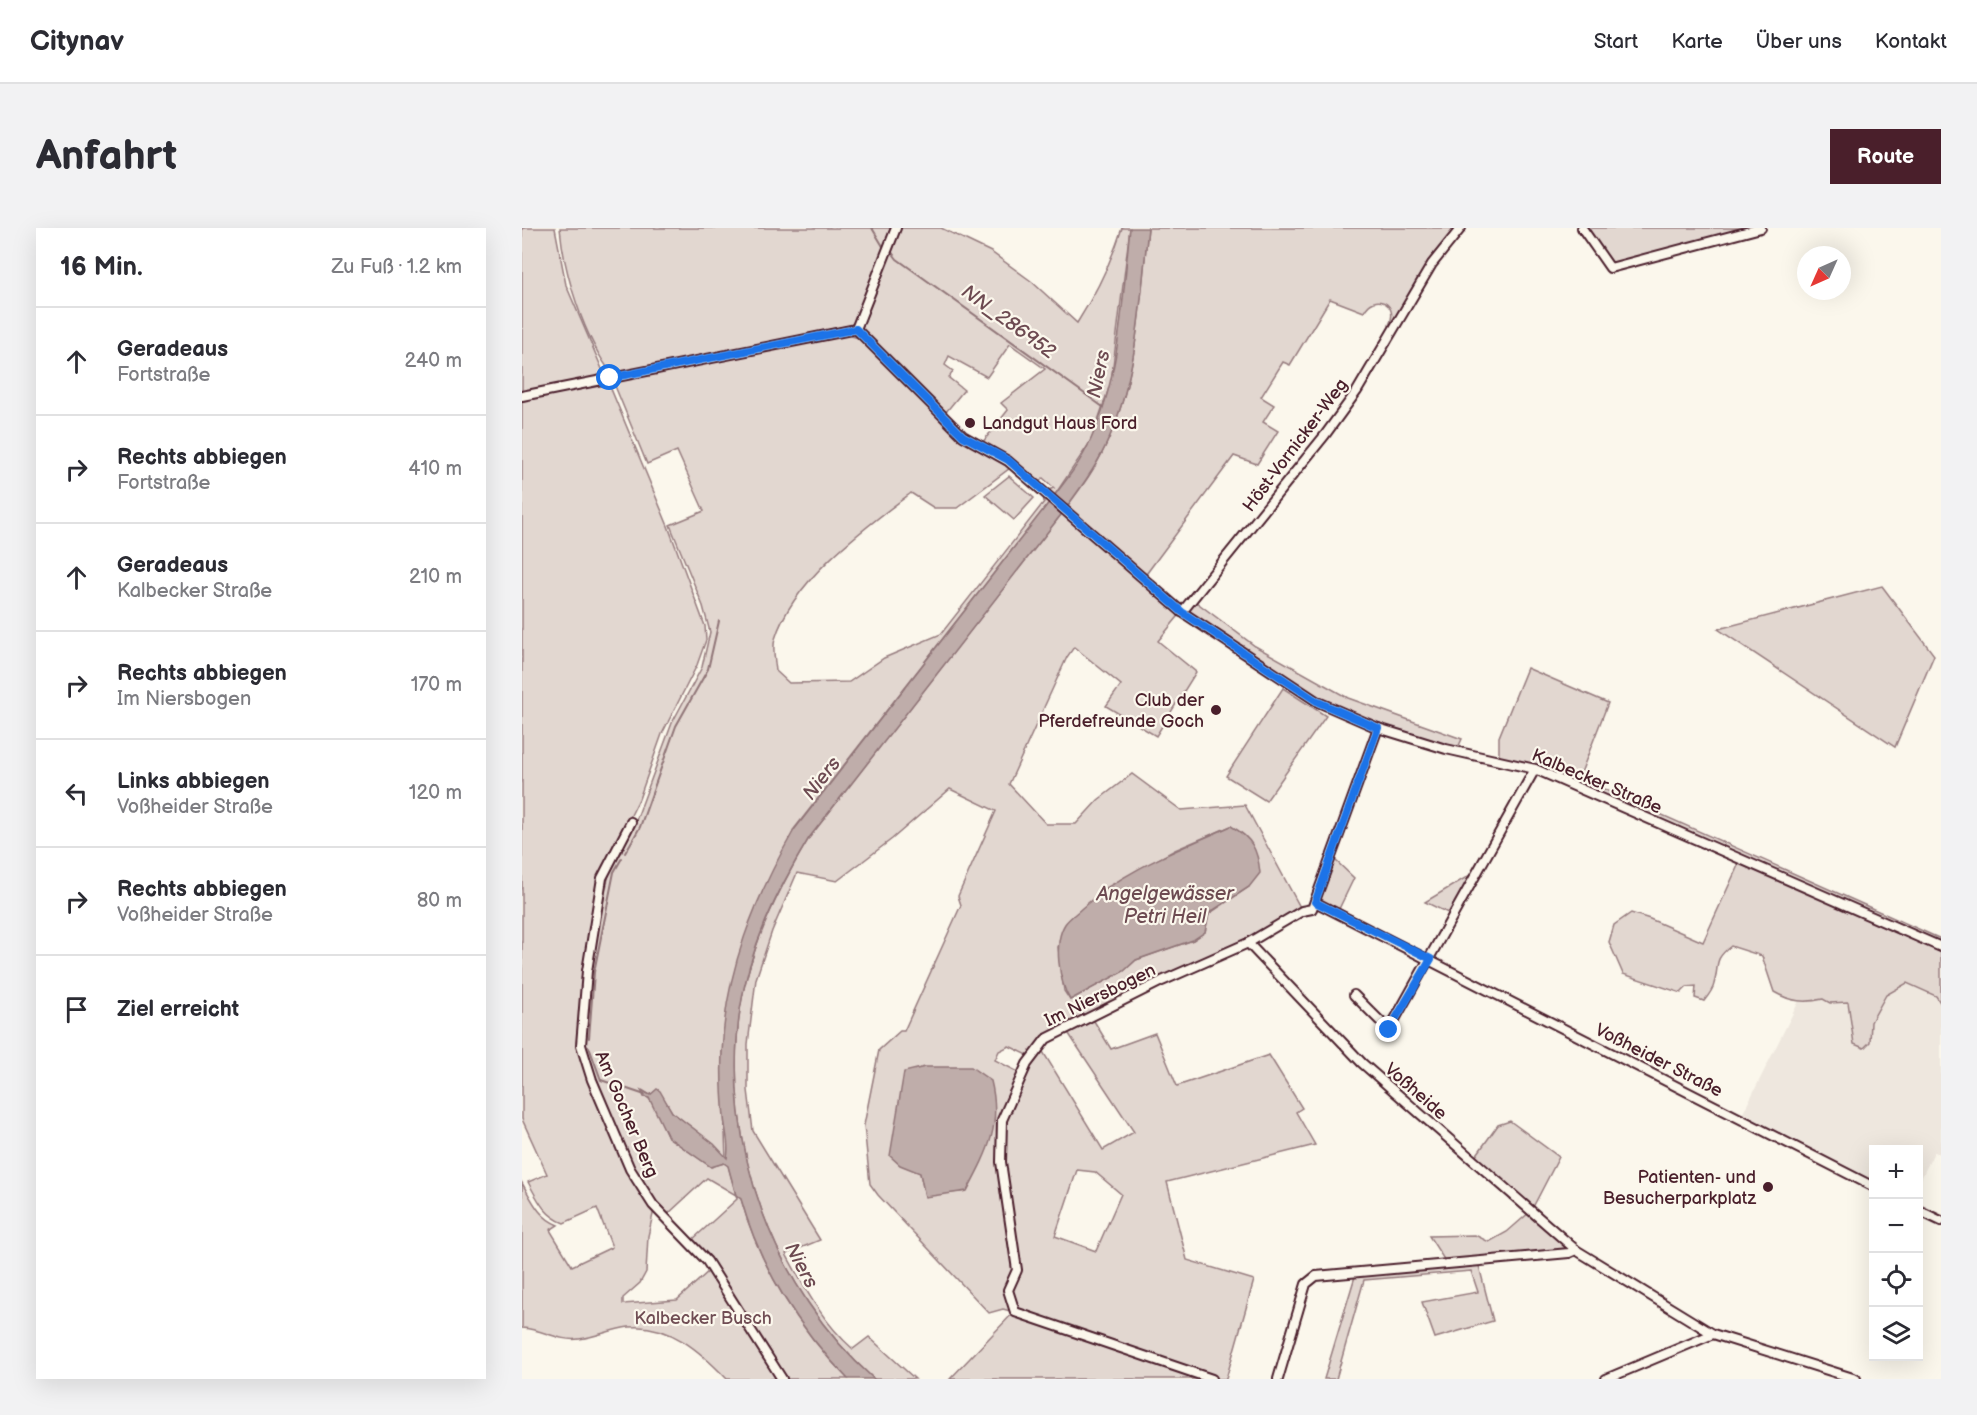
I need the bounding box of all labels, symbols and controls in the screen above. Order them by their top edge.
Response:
text: Citynav [30,25,124,58]
text: Start [1594,29,1638,54]
text: Karte [1671,29,1723,54]
text: Über uns [1756,29,1842,54]
text: Kontakt [1875,29,1947,54]
button: Route [1830,129,1941,184]
text: Anfahrt [36,131,177,182]
north arrow [1797,246,1851,300]
text: 16 Min. [60,252,143,283]
text: Zu Fuß · 1.2 km [331,255,462,279]
water label: NN_286952 [957,280,1061,364]
text: Geradeaus [117,336,228,363]
icon: ahead [60,345,93,378]
water label: Niers [1082,348,1116,400]
text: 240 m [405,349,462,373]
text: Fortstraße [117,363,210,387]
route start [596,364,622,390]
street label: Höst-Vornicker-Weg [1238,375,1352,516]
place label: Landgut Haus Ford [982,413,1137,434]
marker: Landgut Haus Ford [963,416,977,430]
text: Rechts abbiegen [117,444,287,471]
icon: right [60,453,93,486]
text: 410 m [408,457,462,481]
text: Fortstraße [117,471,210,495]
text: Geradeaus [117,552,228,579]
icon: ahead [60,561,93,594]
text: 210 m [409,565,462,589]
text: Kalbecker Straße [117,579,272,603]
text: Rechts abbiegen [117,660,287,687]
icon: right [60,669,93,702]
text: 170 m [411,673,462,697]
text: Im Niersbogen [117,687,251,711]
place label: Club der Pferdefreunde Goch [1038,690,1204,732]
marker: Club der Pferdefreunde Goch [1209,703,1223,717]
street label: Kalbecker Straße [1528,745,1665,819]
water label: Niers [797,752,846,805]
text: Links abbiegen [117,768,270,795]
icon: left [60,777,93,810]
text: 120 m [409,781,462,805]
text: Voßheider Straße [117,795,273,819]
text: Rechts abbiegen [117,876,287,903]
water label: Angelgewässer Petri Heil [1095,882,1235,929]
icon: right [60,885,93,918]
text: 80 m [417,889,462,913]
text: Voßheider Straße [117,903,273,927]
street label: Im Niersbogen [1041,960,1159,1031]
icon: arrive [60,993,93,1026]
text: Ziel erreicht [117,996,239,1023]
route end [1375,1016,1401,1042]
street label: Voßheider Straße [1592,1019,1726,1102]
street label: Am Gocher Berg [590,1048,663,1181]
street label: Voßheide [1380,1059,1451,1124]
map controls [1869,1145,1923,1361]
button: + [1869,1145,1923,1199]
place label: Patienten- und Besucherparkplatz [1603,1167,1756,1209]
marker: Patienten- und Besucherparkplatz [1761,1180,1775,1194]
button: − [1869,1199,1923,1253]
water label: Niers [779,1239,823,1292]
button: locate [1869,1253,1923,1307]
button: layers [1869,1307,1923,1361]
park label: Kalbecker Busch [634,1308,772,1329]

